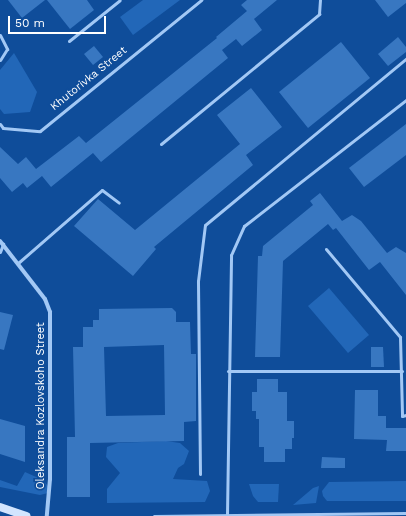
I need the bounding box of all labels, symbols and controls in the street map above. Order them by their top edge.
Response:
scale bar [10,8,108,34]
text: 50 m [15,16,45,30]
street label: Khutorivka Street [48,44,130,114]
street label: Oleksandra Kozlovskoho Street [34,322,48,490]

